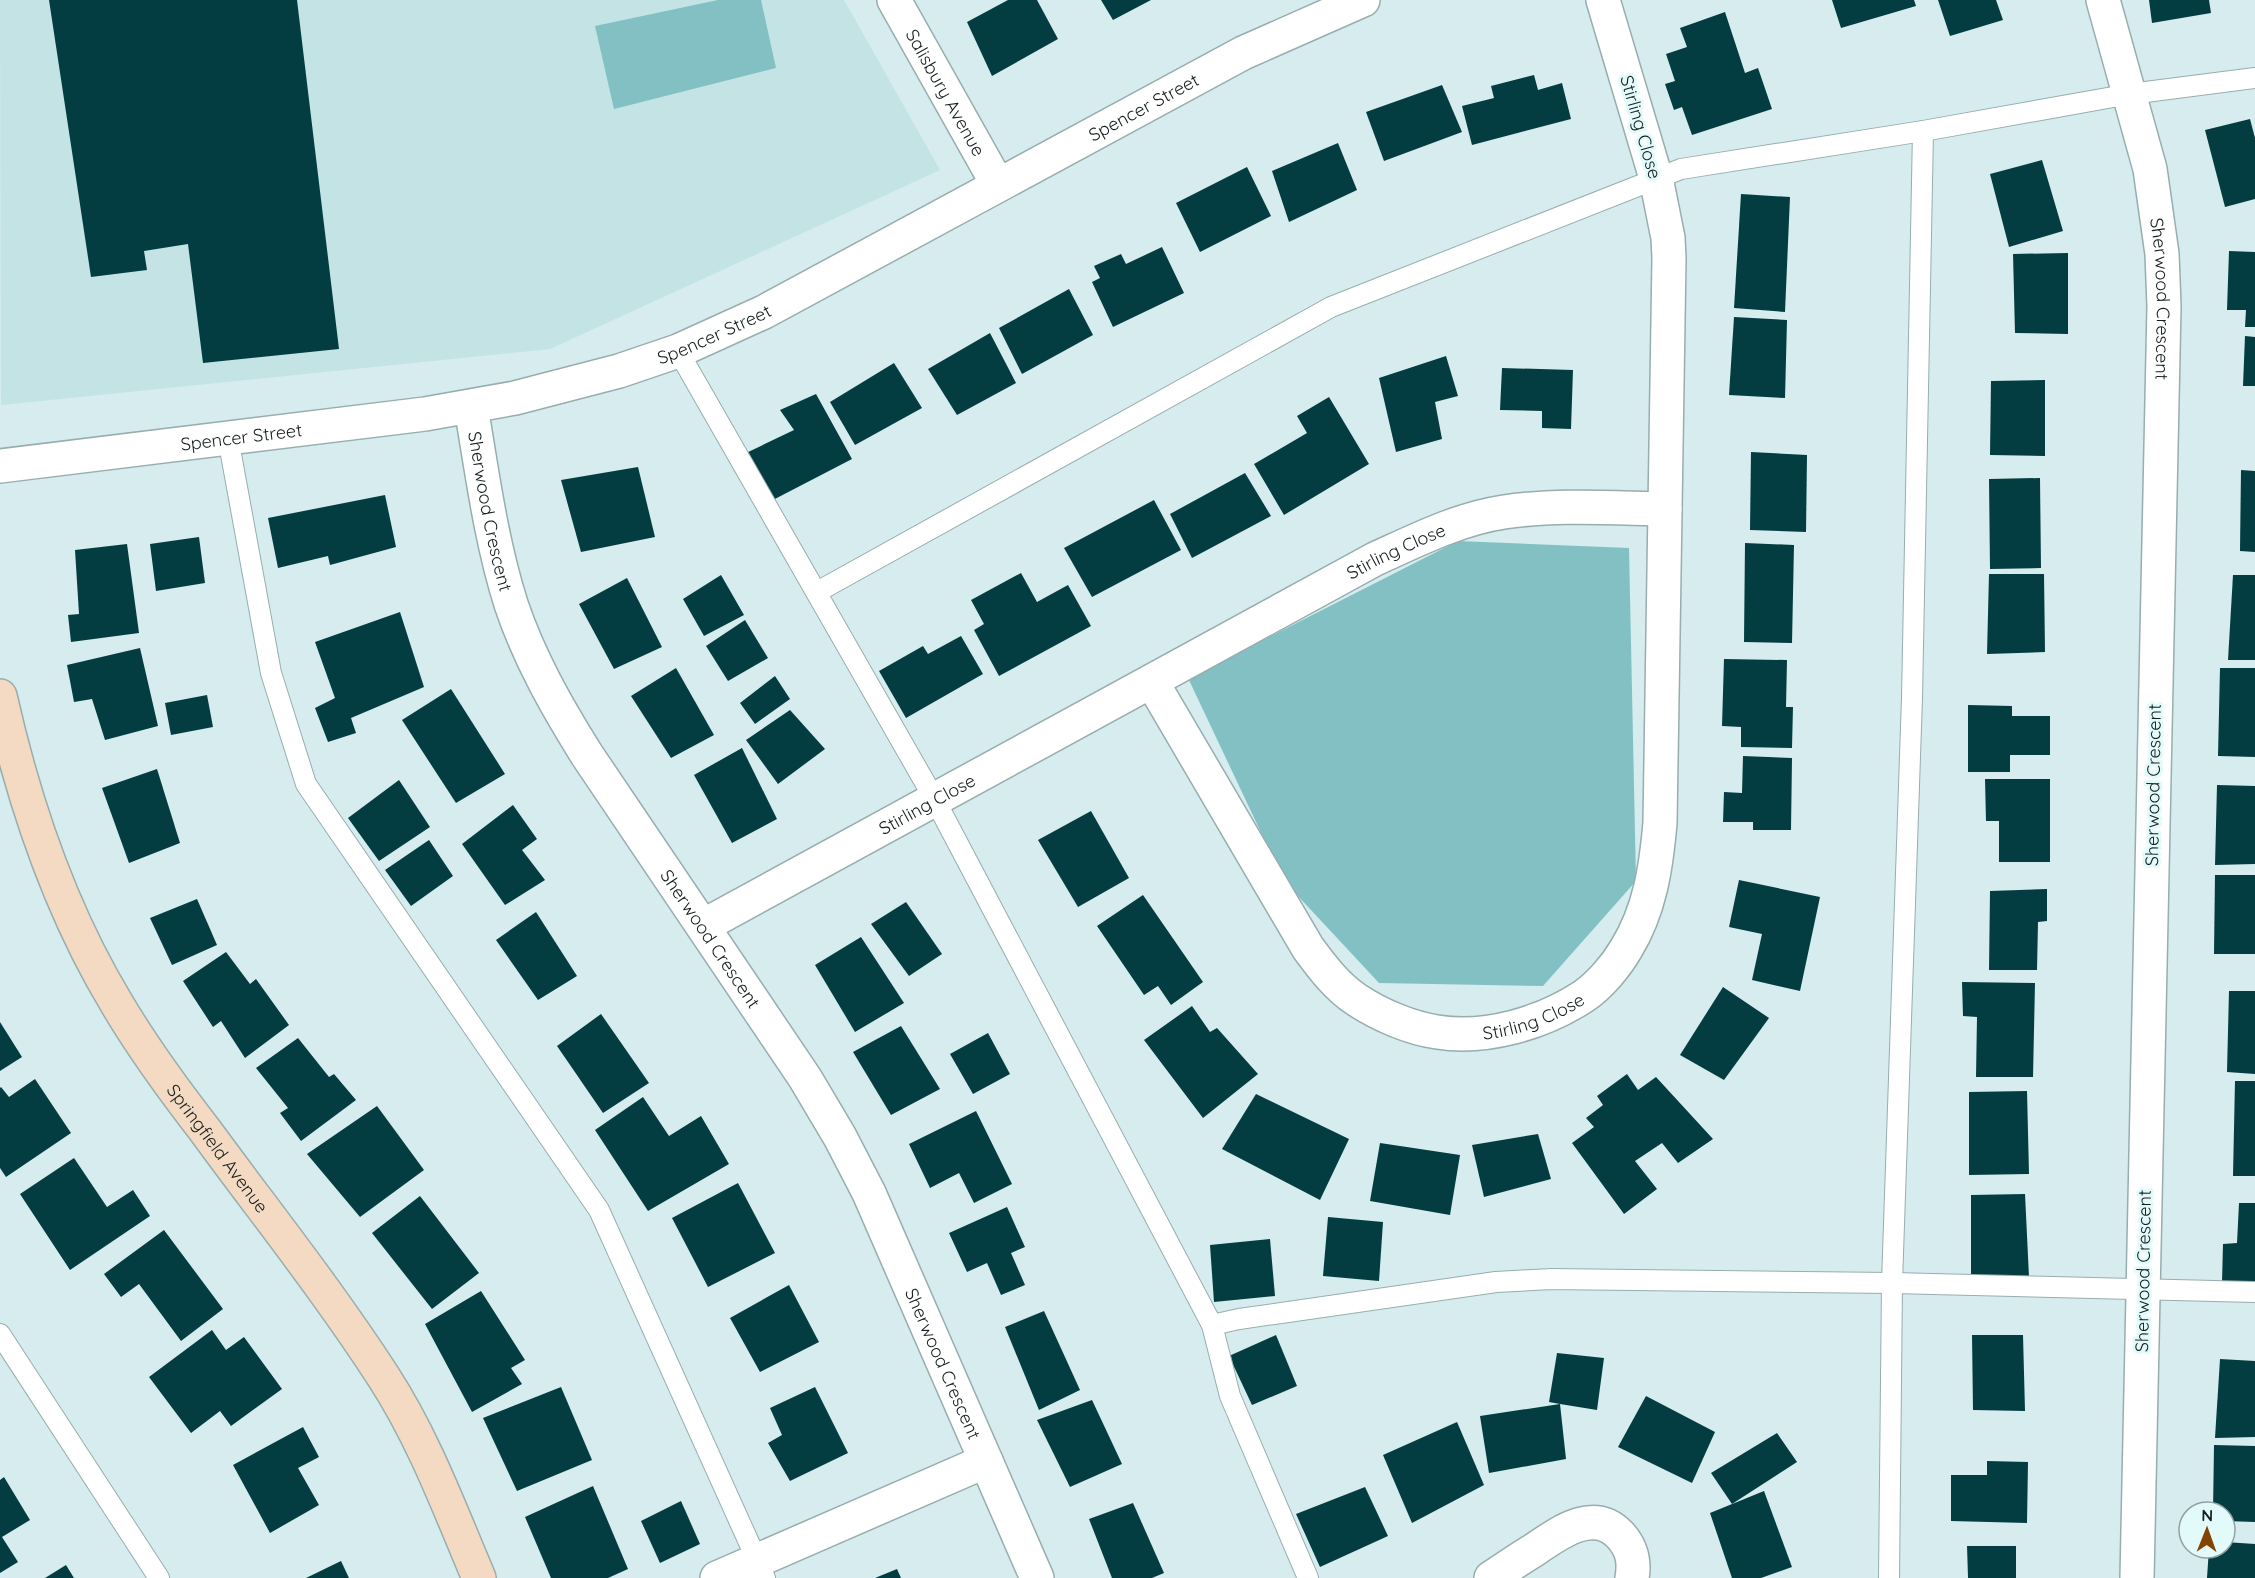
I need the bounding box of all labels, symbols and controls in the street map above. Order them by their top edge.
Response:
street label: Salisbury Avenue [901,25,991,160]
street label: Spencer Street [1084,68,1203,146]
street label: Stirling Close [1615,73,1667,181]
street label: Sherwood Crescent [2146,216,2176,380]
street label: Spencer Street [654,299,775,369]
street label: Spencer Street [179,418,303,455]
street label: Sherwood Crescent [464,429,518,594]
street label: Stirling Close [1342,518,1449,584]
street label: Sherwood Crescent [2140,704,2166,866]
street label: Stirling Close [874,768,979,839]
street label: Sherwood Crescent [656,865,766,1012]
street label: Stirling Close [1481,987,1588,1044]
street label: Springfield Avenue [162,1079,274,1217]
street label: Sherwood Crescent [2130,1190,2156,1352]
street label: Sherwood Crescent [900,1284,986,1443]
north arrow [2177,1500,2237,1560]
text: N [2201,1505,2213,1525]

